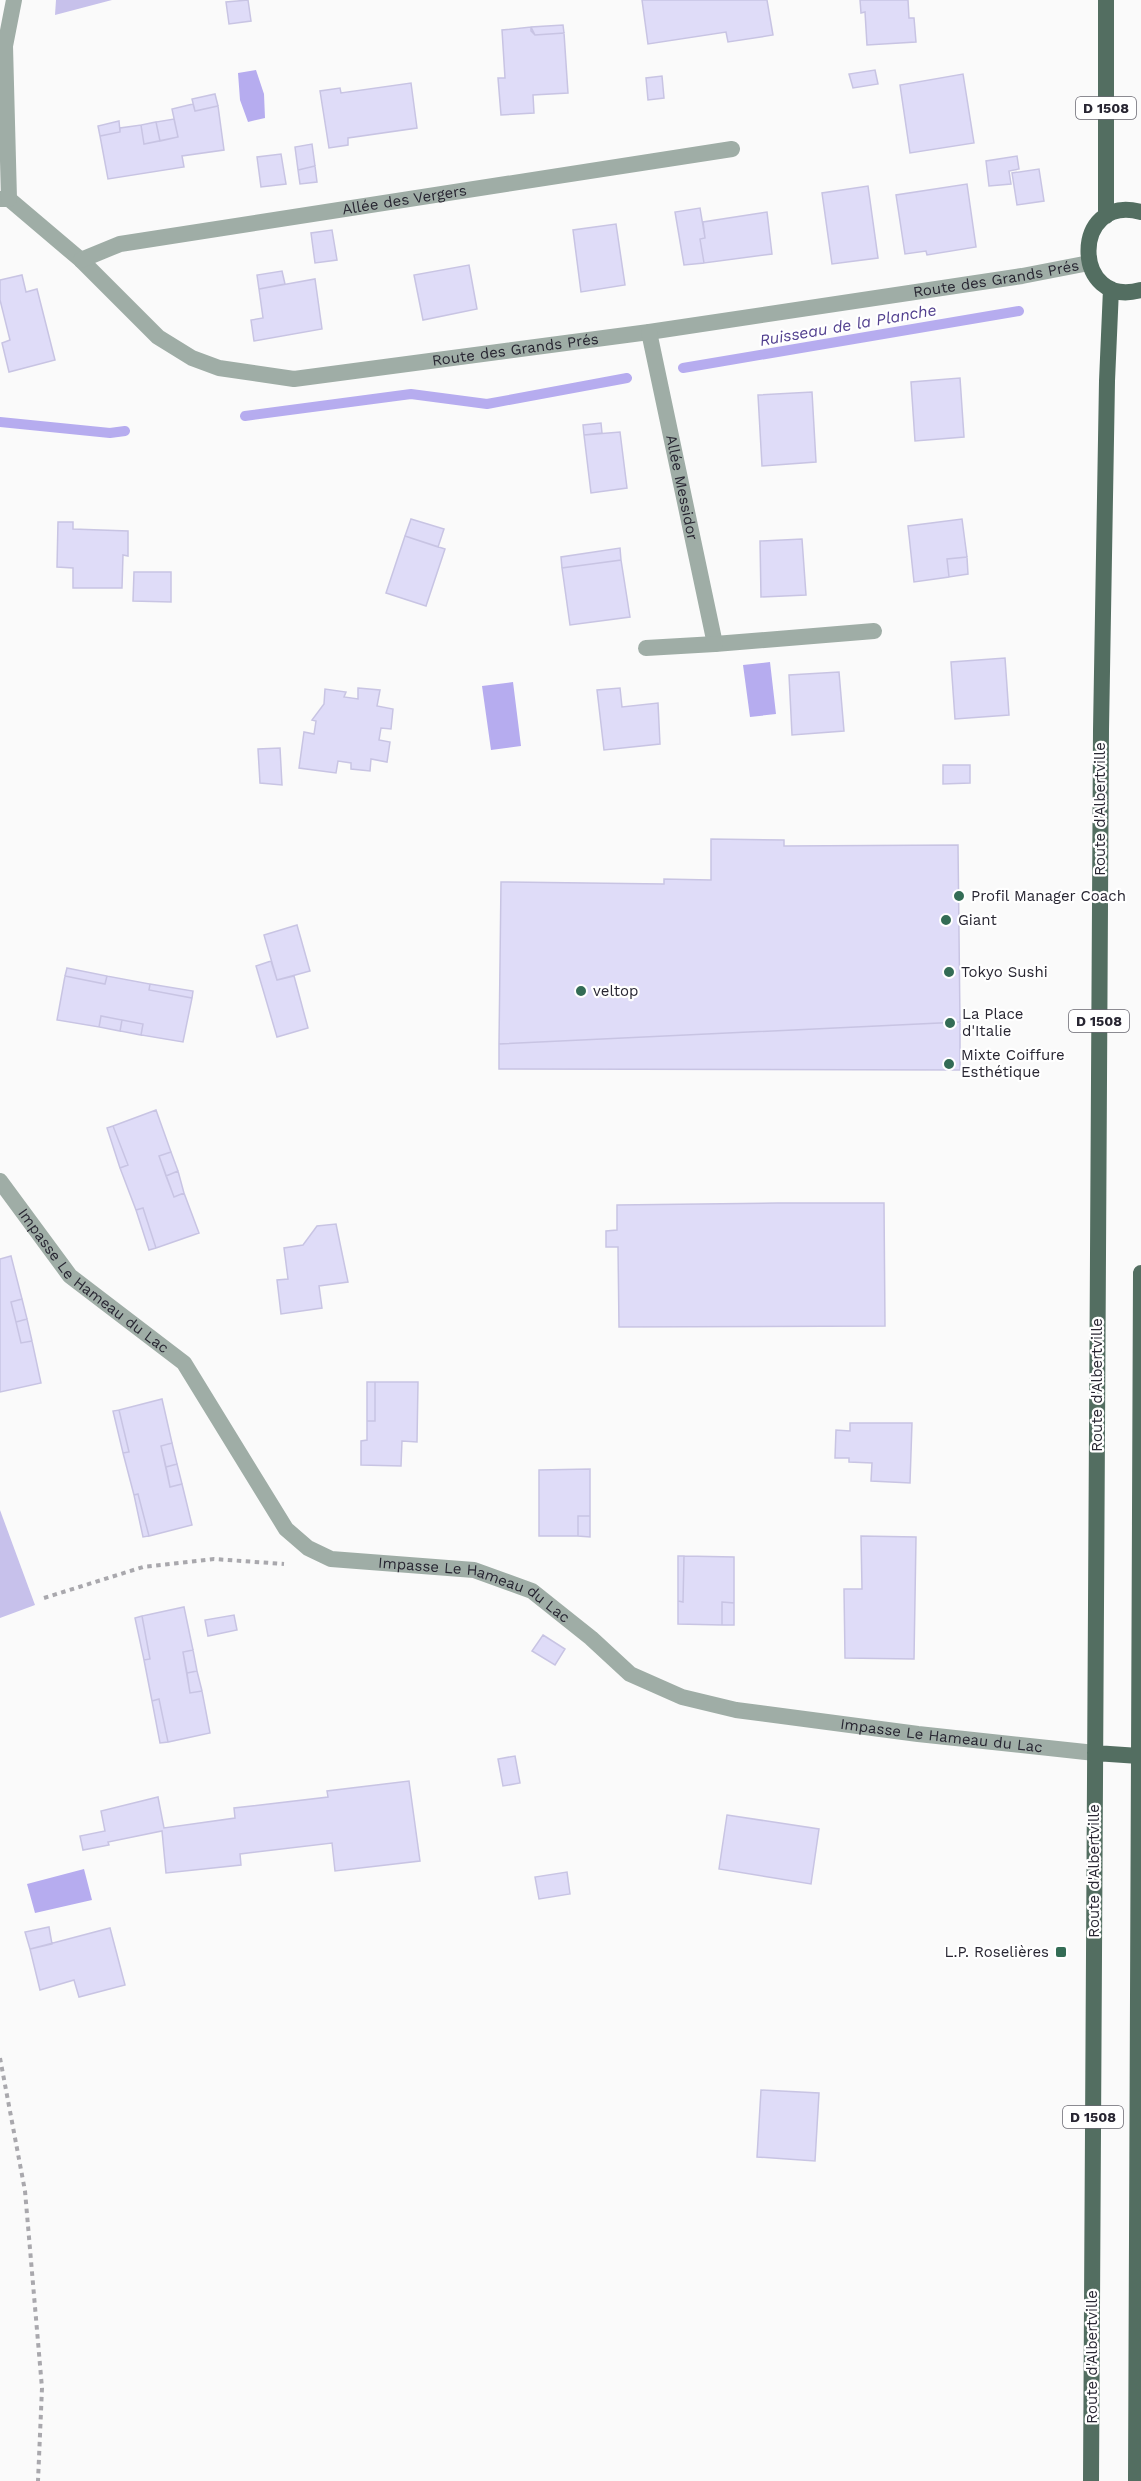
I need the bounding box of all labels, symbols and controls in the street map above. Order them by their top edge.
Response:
road number: D 1508 [1076,97,1136,119]
street label: Allée des Vergers [341,181,468,218]
street label: Route des Grands Prés [912,256,1081,301]
water label: Ruisseau de la Planche [758,300,938,350]
street label: Route des Grands Prés [431,330,600,370]
street label: Allée Messidor [662,433,702,542]
street label: Route d'Albertville [1091,742,1109,876]
place label: Profil Manager Coach [971,887,1126,905]
marker: Profil Manager Coach [952,889,966,903]
place label: Giant [958,911,998,929]
marker: Giant [939,913,953,927]
place label: Tokyo Sushi [961,963,1048,981]
marker: Tokyo Sushi [942,965,956,979]
place label: veltop [593,982,638,1000]
marker: veltop [574,984,588,998]
place label: La Place d'Italie [962,1005,1024,1040]
road number: D 1508 [1069,1010,1129,1032]
marker: La Place d'Italie [943,1016,957,1030]
place label: Mixte Coiffure Esthétique [961,1046,1065,1081]
marker: Mixte Coiffure Esthétique [942,1057,956,1071]
street label: Impasse Le Hameau du Lac [14,1205,172,1357]
street label: Route d'Albertville [1088,1318,1106,1452]
street label: Impasse Le Hameau du Lac [378,1554,574,1627]
street label: Impasse Le Hameau du Lac [839,1715,1044,1756]
street label: Route d'Albertville [1085,1804,1103,1938]
place label: L.P. Roselières [945,1943,1049,1961]
marker: L.P. Roselières [1054,1945,1068,1959]
road number: D 1508 [1063,2106,1123,2128]
street label: Route d'Albertville [1083,2290,1101,2424]

